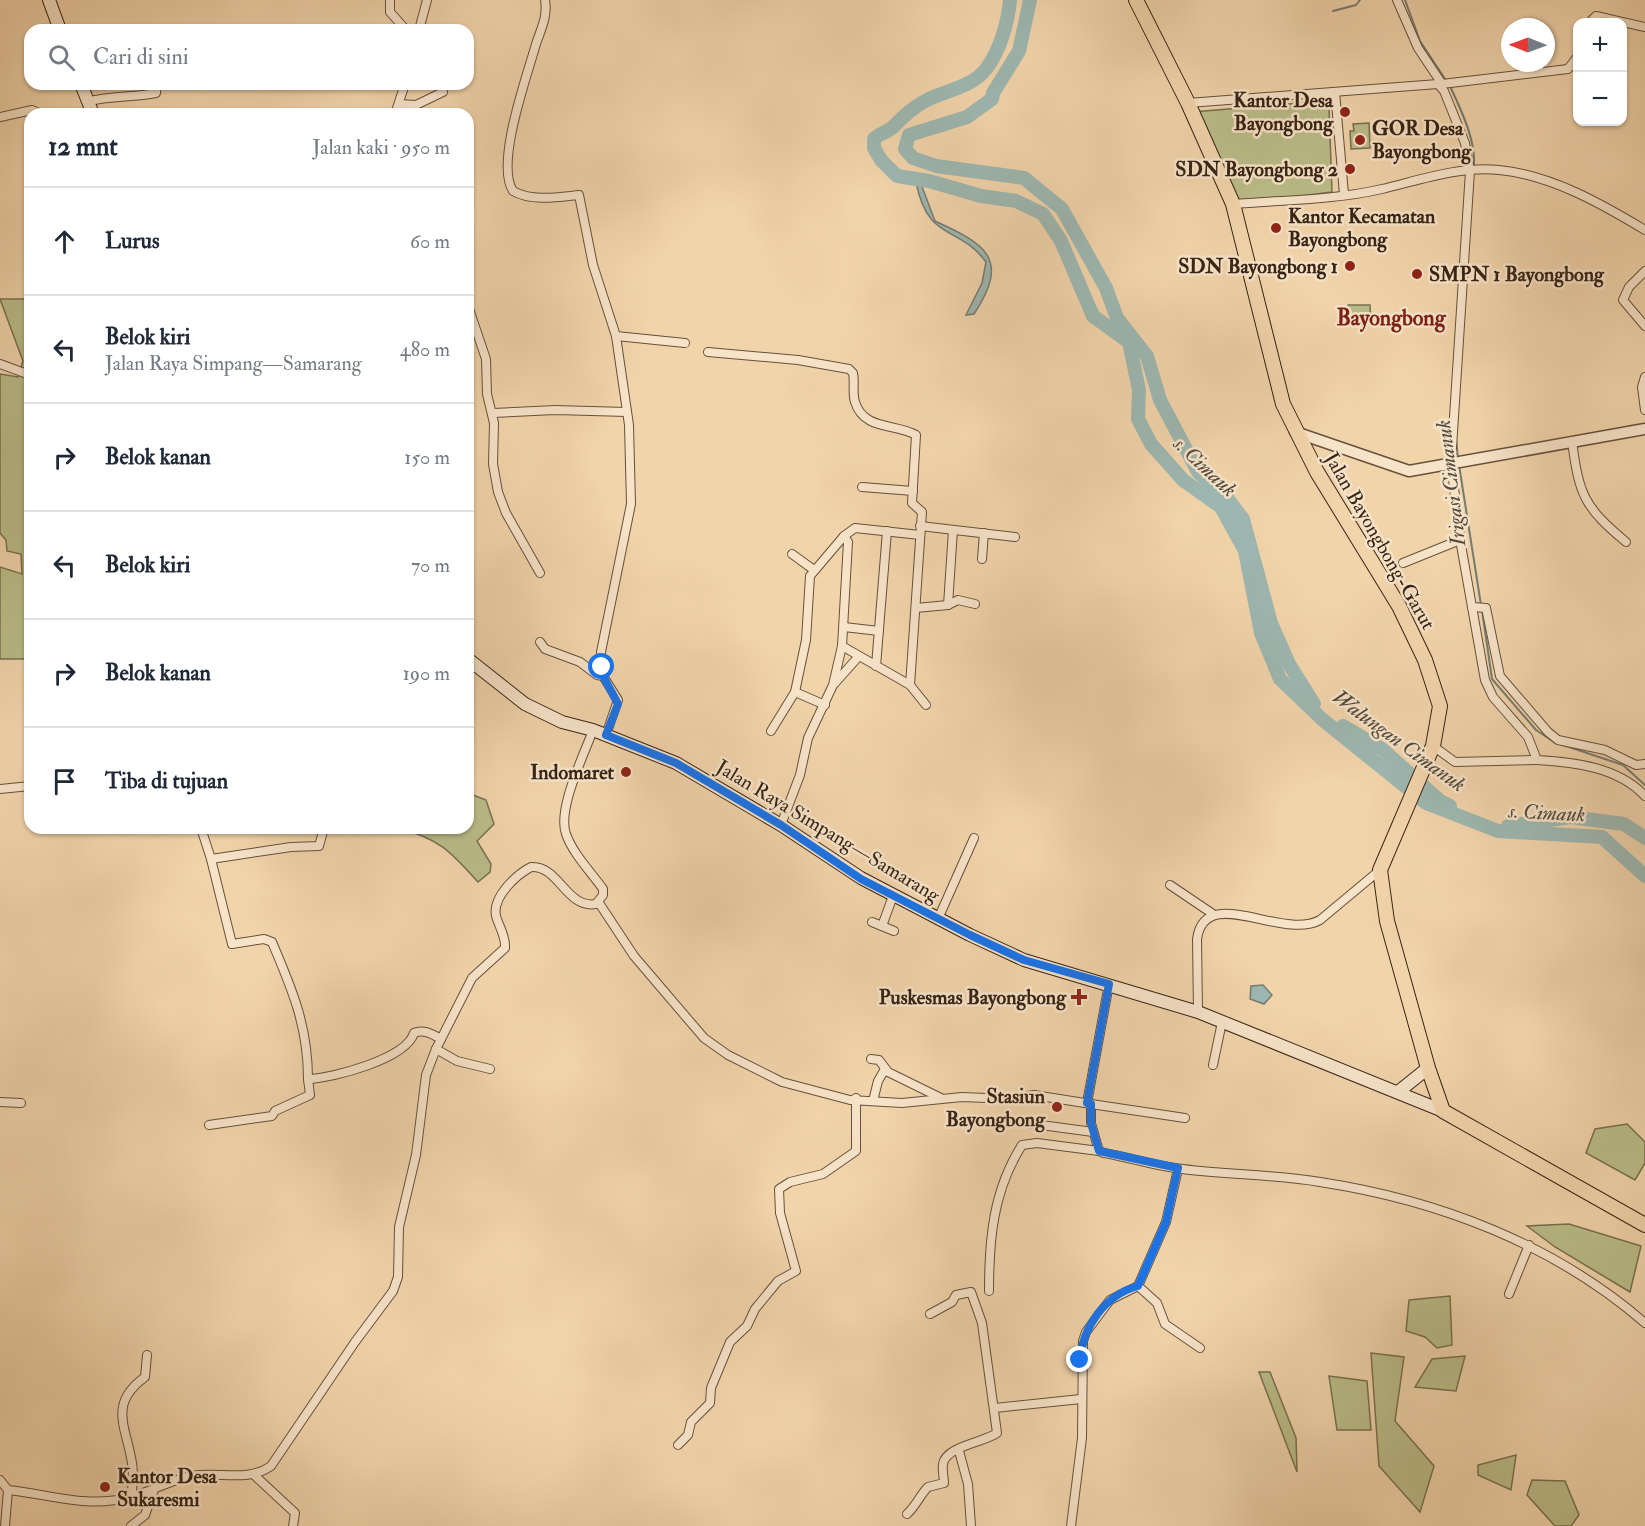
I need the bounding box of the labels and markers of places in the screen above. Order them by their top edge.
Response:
place label: Kantor Desa Bayongbong [1233,88,1334,137]
marker: Kantor Desa Bayongbong [1338,105,1352,119]
place label: GOR Desa Bayongbong [1372,116,1472,165]
marker: GOR Desa Bayongbong [1353,133,1367,147]
place label: SDN Bayongbong 2 [1175,157,1338,183]
marker: SDN Bayongbong 2 [1343,162,1357,176]
place label: Kantor Kecamatan Bayongbong [1288,204,1436,253]
marker: Kantor Kecamatan Bayongbong [1269,221,1283,235]
place label: SDN Bayongbong 1 [1178,254,1338,280]
marker: SDN Bayongbong 1 [1343,259,1357,273]
place label: SMPN 1 Bayongbong [1429,262,1605,288]
marker: SMPN 1 Bayongbong [1410,267,1424,281]
place label: Indomaret [530,760,615,785]
marker: Indomaret [619,765,633,779]
place label: Puskesmas Bayongbong [879,985,1067,1011]
marker: Puskesmas Bayongbong [1070,988,1088,1006]
place label: Stasiun Bayongbong [946,1084,1046,1133]
marker: Stasiun Bayongbong [1050,1100,1064,1114]
place label: Kantor Desa Sukaresmi [117,1464,218,1512]
marker: Kantor Desa Sukaresmi [98,1480,112,1494]

